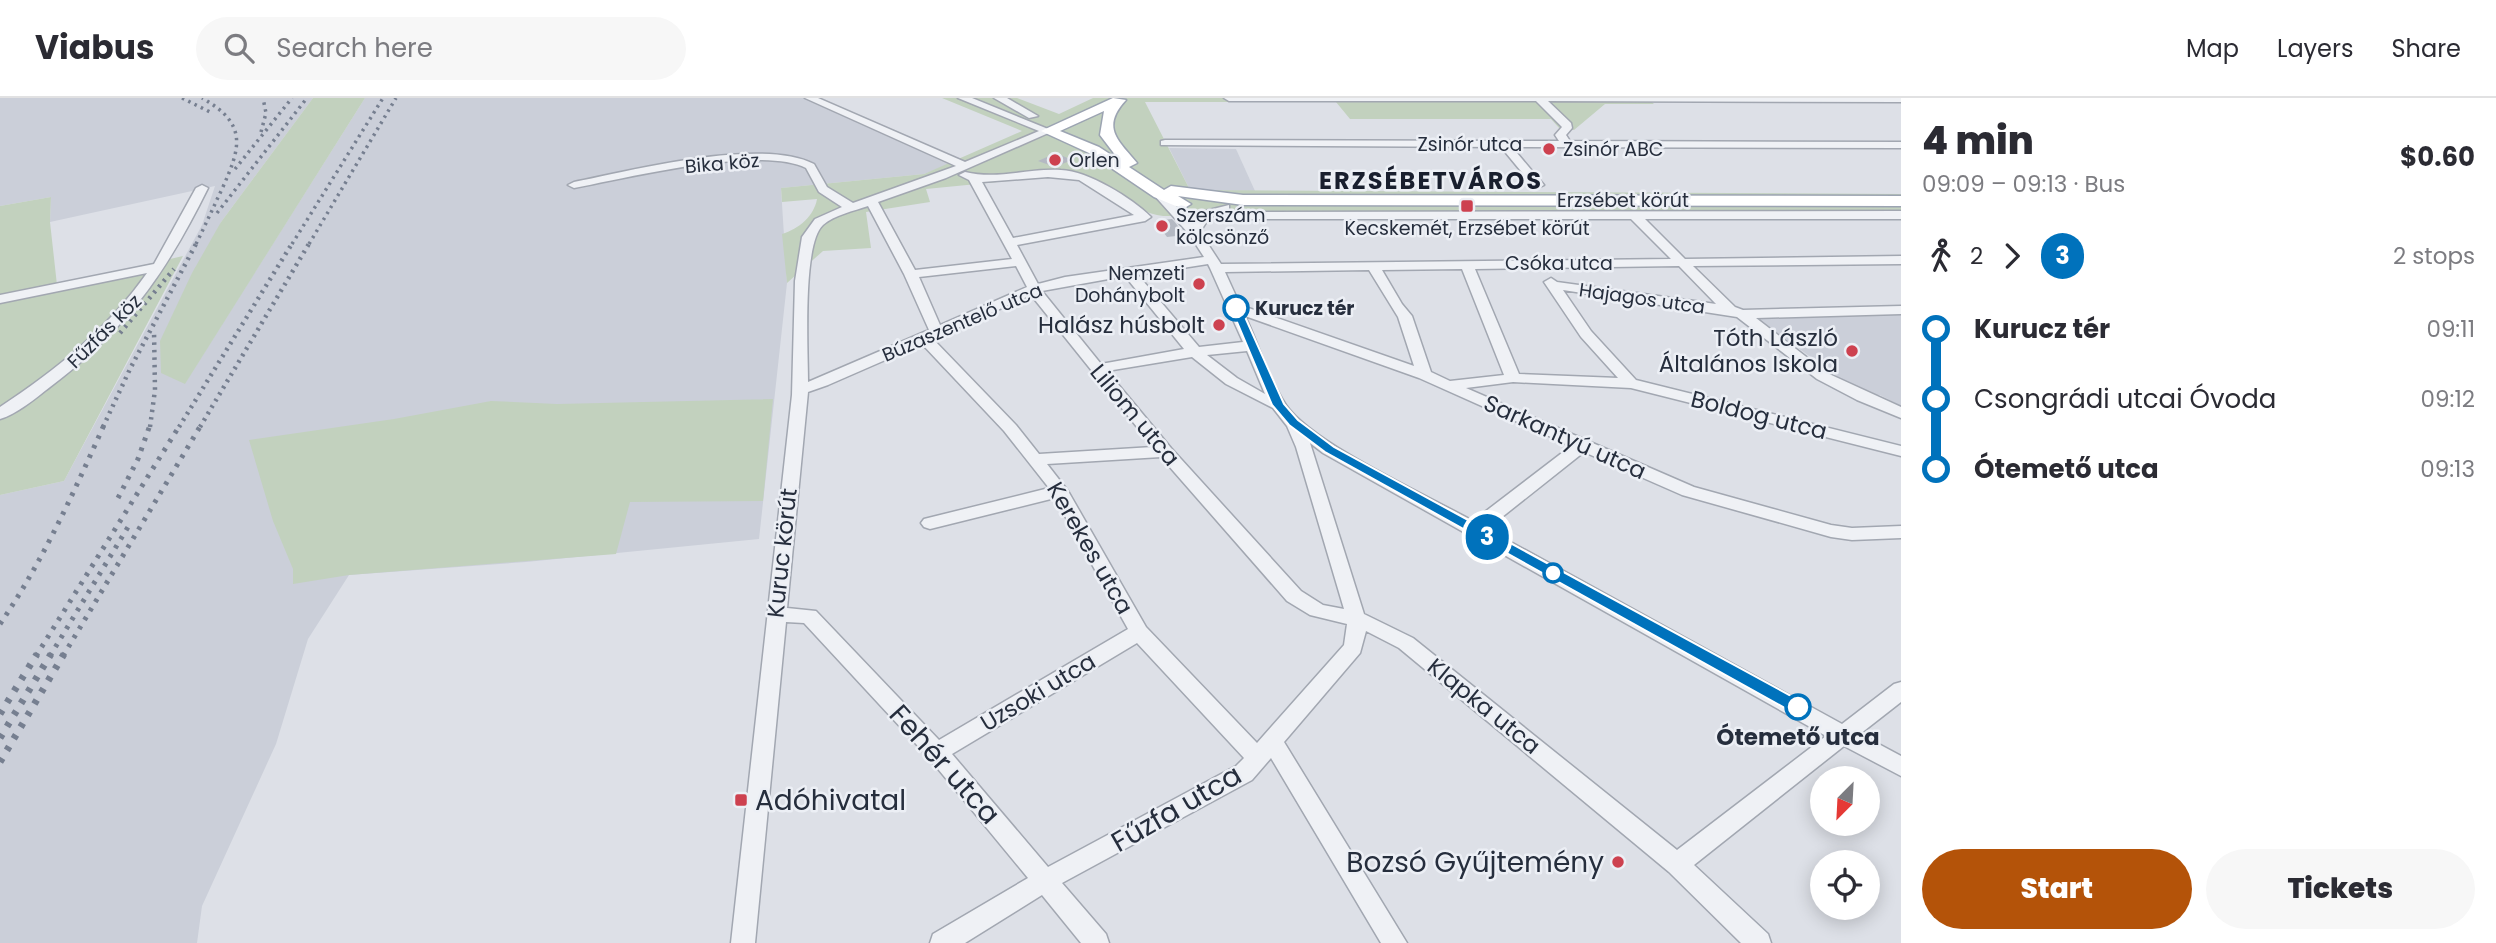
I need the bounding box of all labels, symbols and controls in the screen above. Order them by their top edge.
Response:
search box [196,17,686,80]
text: Viabus [35,24,154,71]
icon: search [220,29,258,67]
text: Search here [276,30,433,66]
text: Map [2186,32,2239,65]
text: Layers [2277,32,2353,65]
text: Share [2391,32,2461,65]
text: 4 min [1922,114,2034,167]
street label: Zsinór utca [1418,131,1522,158]
place label: Zsinór ABC [1563,136,1663,163]
text: $0.60 [2400,139,2475,175]
marker: Zsinór ABC [1541,141,1557,157]
street label: Bika köz [684,147,760,180]
place label: Orlen [1069,147,1120,174]
marker: Orlen [1047,152,1063,168]
district label: ERZSÉBETVÁROS [1319,164,1543,197]
text: 09:09 – 09:13 · Bus [1922,168,2125,200]
street label: Erzsébet körút [1557,187,1689,214]
marker: Kecskemét, Erzsébet körút [1459,198,1475,214]
place label: Szerszám kölcsönző [1176,202,1269,251]
place label: Kecskemét, Erzsébet körút [1344,215,1590,242]
marker: Szerszám kölcsönző [1154,218,1170,234]
icon: walk [1922,237,1960,275]
icon: forward [1993,237,2031,275]
text: 3 [2055,239,2070,272]
text: 2 [1970,240,1983,272]
text: 2 stops [2393,240,2475,272]
street label: Csóka utca [1505,250,1613,277]
place label: Nemzeti Dohánybolt [1075,260,1185,309]
street label: Búzaszentelő utca [878,276,1047,368]
marker: Nemzeti Dohánybolt [1191,276,1207,292]
street label: Hajagos utca [1577,276,1707,321]
street label: Fűzfás köz [61,288,148,375]
marker: Kurucz tér [1223,295,1249,321]
place label: Kurucz tér [1255,295,1354,322]
place label: Halász húsbolt [1038,309,1205,341]
text: Kurucz tér [1974,311,2110,347]
text: 09:11 [2426,313,2475,345]
marker: Halász húsbolt [1211,317,1227,333]
place label: Tóth László Általános Iskola [1659,322,1838,380]
marker: Tóth László Általános Iskola [1844,343,1860,359]
street label: Liliom utca [1083,357,1187,473]
text: Csongrádi utcai Óvoda [1974,381,2276,417]
street label: Boldog utca [1688,383,1830,447]
text: 09:12 [2421,383,2475,415]
street label: Sarkantyú utca [1479,387,1651,487]
text: Ótemető utca [1974,451,2159,487]
text: 09:13 [2420,453,2475,485]
street label: Kerekes utca [1039,476,1141,620]
street label: Kuruc körút [759,487,805,619]
line badge: 3 [1464,514,1510,560]
text: 3 [1480,520,1494,553]
unlabelled marker [1543,563,1563,583]
street label: Uzsoki utca [974,645,1102,739]
street label: Klapka utca [1421,651,1547,761]
marker: Ótemető utca [1785,694,1811,720]
street label: Fehér utca [880,696,1009,833]
place label: Ótemető utca [1716,721,1880,753]
street label: Fűzfa utca [1104,755,1249,861]
north arrow [1810,766,1880,836]
map controls [1810,766,1880,920]
place label: Adóhivatal [755,781,906,820]
marker: Adóhivatal [733,792,749,808]
place label: Bozsó Gyűjtemény [1346,843,1604,882]
button: Start [1922,849,2192,929]
button: Tickets [2206,849,2475,929]
button: locate [1810,850,1880,920]
marker: Bozsó Gyűjtemény [1610,854,1626,870]

